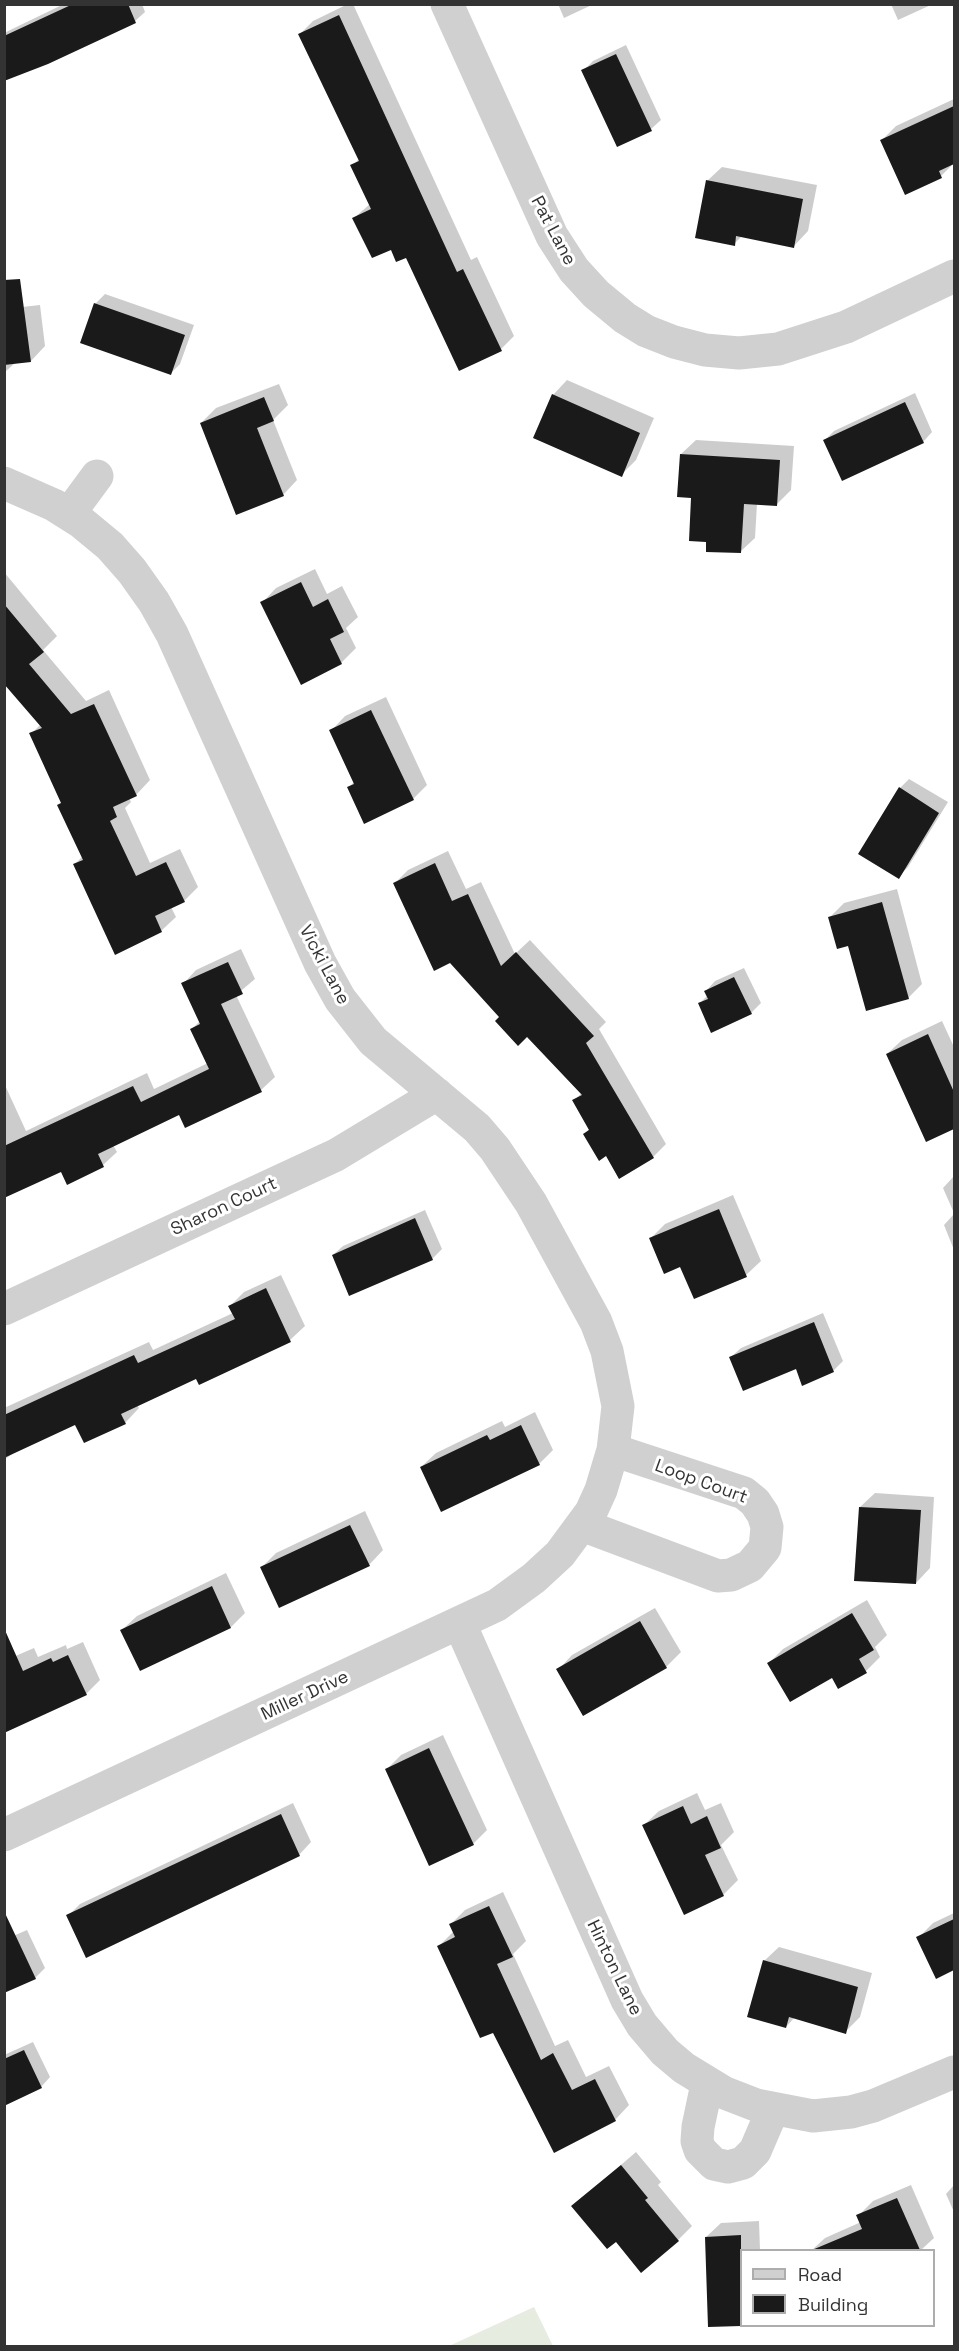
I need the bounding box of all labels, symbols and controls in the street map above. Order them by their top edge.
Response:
street label: Pat Lane [526,193,580,269]
street label: Vicki Lane [294,922,354,1008]
street label: Sharon Court [168,1173,280,1241]
street label: Loop Court [652,1455,750,1509]
street label: Miller Drive [258,1666,352,1726]
street label: Hinton Lane [582,1917,646,2019]
legend [740,2249,935,2327]
text: Road [798,2263,842,2286]
text: Building [798,2293,868,2316]

